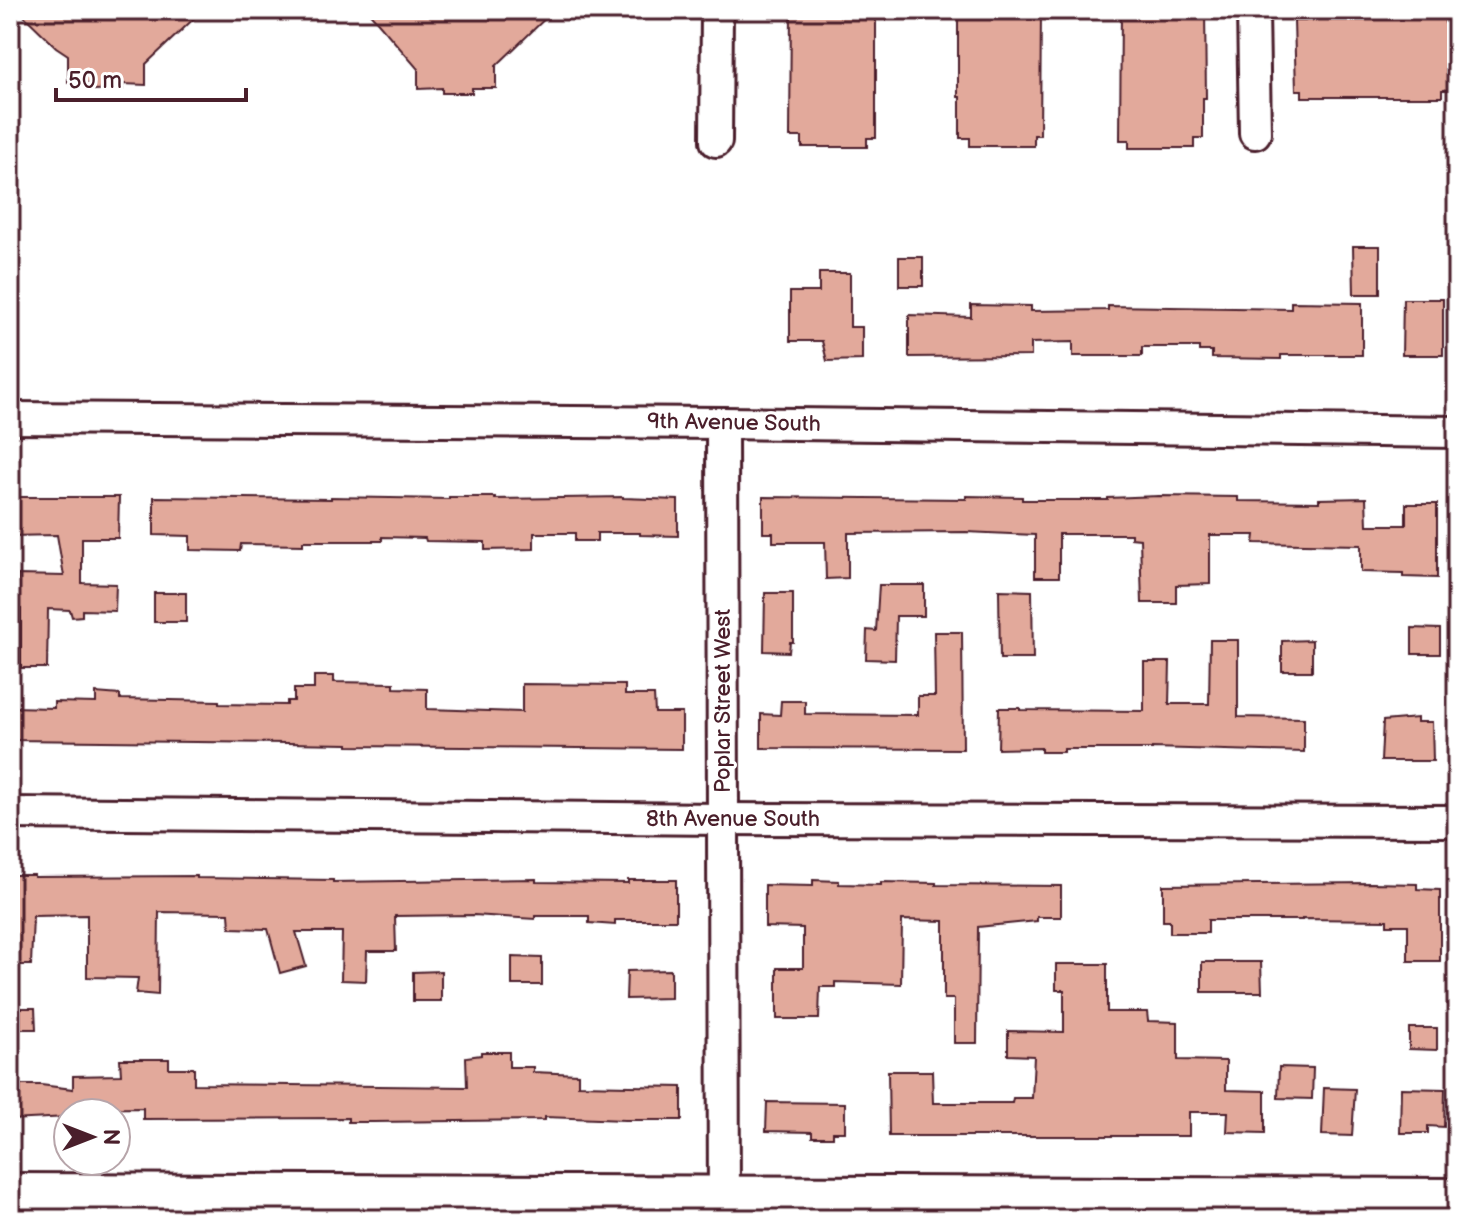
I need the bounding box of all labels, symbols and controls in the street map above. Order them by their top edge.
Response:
scale bar [56,52,246,102]
text: 50 m [68,66,122,95]
street label: 9th Avenue South [647,408,821,438]
street label: Poplar Street West [710,609,737,793]
street label: 8th Avenue South [646,806,820,833]
north arrow [52,1097,132,1177]
text: N [97,1129,124,1145]

